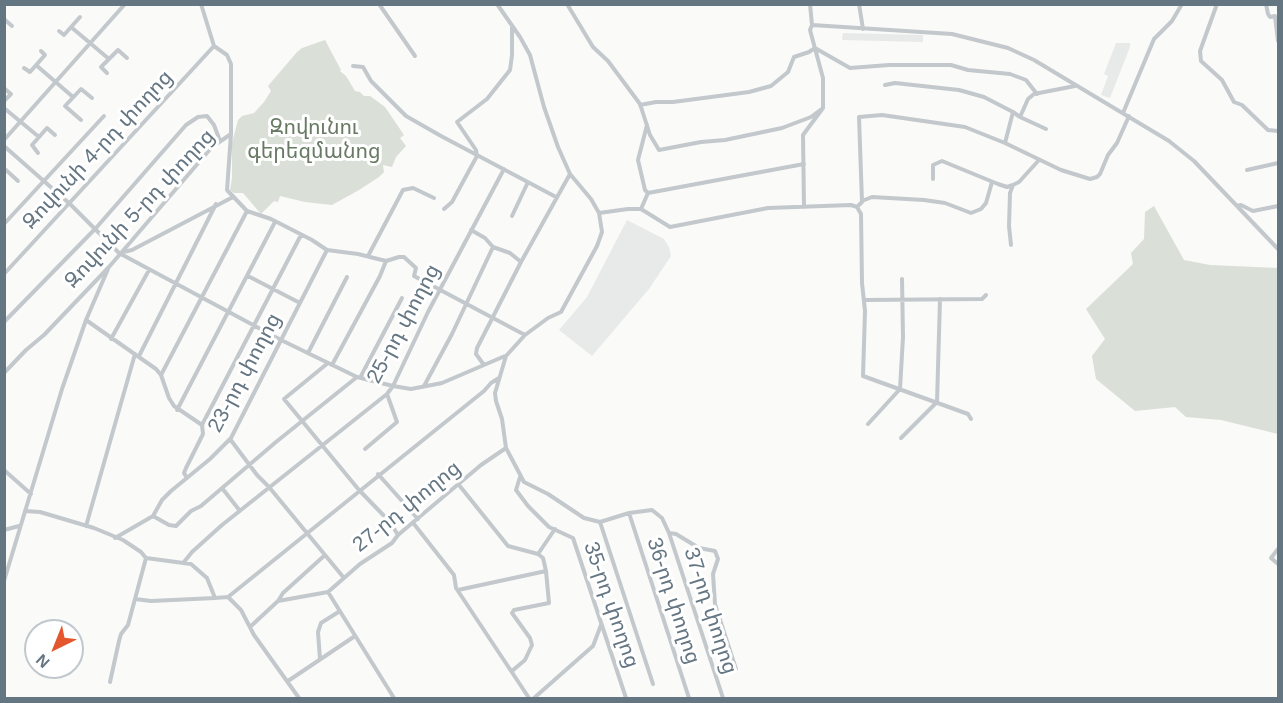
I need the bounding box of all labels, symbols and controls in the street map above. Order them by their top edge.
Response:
street label: Զովունի 4-րդ փողոց [18,65,178,235]
park label: Զովունու գերեզմանոց [247,115,381,165]
street label: Զովունի 5-րդ փողոց [60,124,220,294]
street label: 25-րդ փողոց [362,260,446,388]
street label: 23-րդ փողոց [203,309,287,437]
street label: 27-րդ փողոց [348,456,466,558]
street label: 36-րդ փողոց [641,535,705,667]
street label: 35-րդ փողոց [578,539,644,671]
street label: 37-րդ փողոց [678,545,742,677]
north arrow [24,619,84,679]
text: N [33,651,53,671]

